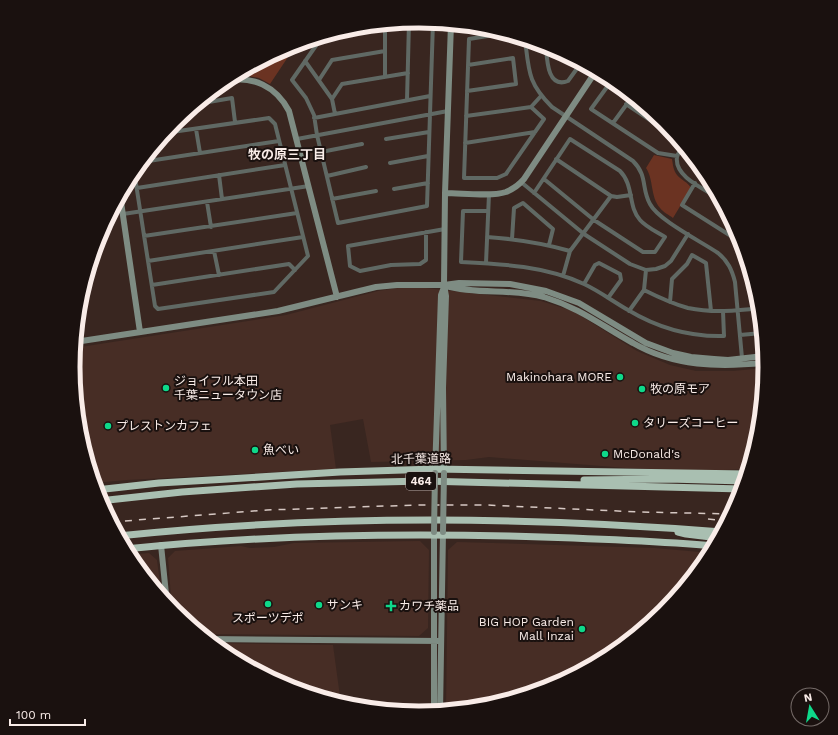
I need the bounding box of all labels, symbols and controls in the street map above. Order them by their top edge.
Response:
district label: 牧の原三丁目 [248,147,326,162]
place label: Makinohara MORE [506,370,612,384]
marker: Makinohara MORE [615,372,625,382]
place label: ジョイフル本田 千葉ニュータウン店 [174,374,282,402]
place label: 牧の原モア [650,382,710,396]
marker: ジョイフル本田 千葉ニュータウン店 [161,383,171,393]
marker: 牧の原モア [637,384,647,394]
place label: タリーズコーヒー [643,416,738,430]
marker: タリーズコーヒー [630,418,640,428]
place label: プレストンカフェ [116,419,212,433]
marker: プレストンカフェ [103,421,113,431]
place label: 魚べい [263,443,299,457]
marker: 魚べい [250,445,260,455]
place label: McDonald's [613,447,680,461]
marker: McDonald's [600,449,610,459]
street label: 北千葉道路 [391,451,451,467]
road number: 464 [406,472,436,490]
place label: サンキ [327,598,363,612]
marker: スポーツデポ [263,599,273,609]
place label: カワチ薬品 [399,599,459,613]
marker: サンキ [314,600,324,610]
marker: カワチ薬品 [386,601,396,611]
place label: スポーツデポ [232,611,304,625]
place label: BIG HOP Garden Mall Inzai [479,615,574,643]
marker: BIG HOP Garden Mall Inzai [577,624,587,634]
north arrow [790,687,830,727]
text: N [803,691,813,705]
scale bar [10,701,85,727]
text: 100 m [16,708,51,722]

